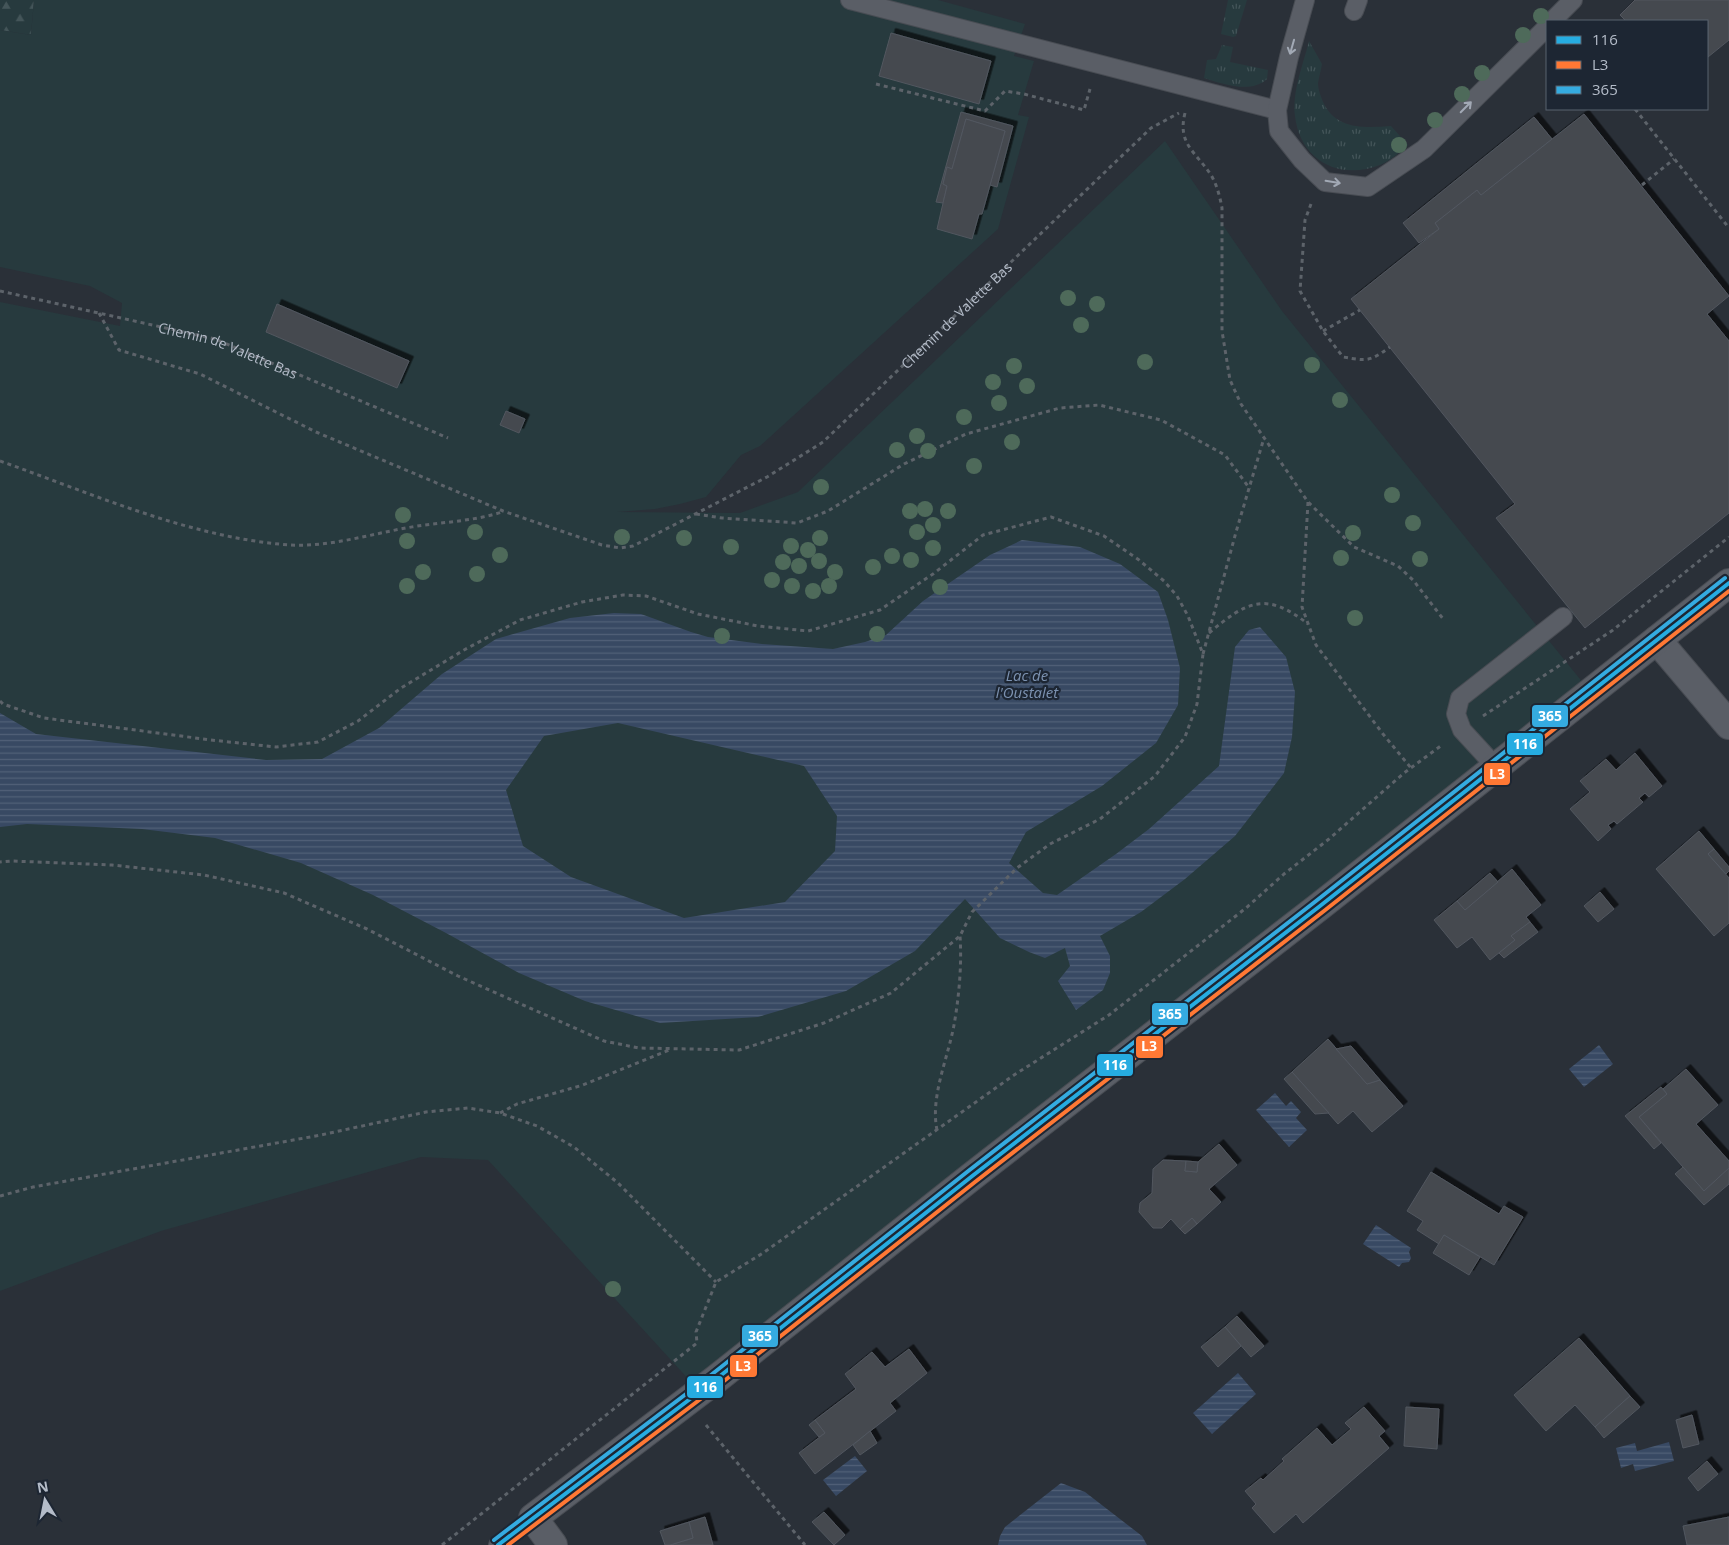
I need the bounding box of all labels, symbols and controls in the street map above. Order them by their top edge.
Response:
legend [1546,20,1709,110]
text: 116 [1592,29,1618,49]
one-way arrow [1286,38,1296,54]
text: L3 [1592,54,1608,74]
text: 365 [1592,79,1618,99]
one-way arrow [1460,101,1472,113]
one-way arrow [1325,178,1341,188]
street label: Chemin de Valette Bas [896,257,1016,372]
street label: Chemin de Valette Bas [157,317,301,383]
water label: Lac de l'Oustalet [996,665,1059,702]
line badge: 365 [1531,704,1569,728]
text: 365 [1538,706,1562,725]
line badge: 116 [1506,732,1544,756]
text: 116 [1513,734,1537,753]
line badge: L3 [1483,762,1511,786]
text: L3 [1489,764,1505,783]
line badge: 365 [1151,1002,1189,1026]
text: 365 [1158,1004,1182,1023]
line badge: L3 [1135,1035,1164,1059]
text: L3 [1141,1036,1157,1055]
line badge: 116 [1096,1053,1134,1077]
text: 116 [1103,1055,1127,1074]
line badge: 365 [741,1324,779,1348]
text: 365 [748,1326,772,1345]
line badge: L3 [729,1354,758,1378]
text: L3 [735,1356,751,1375]
line badge: 116 [686,1375,724,1399]
text: 116 [693,1377,717,1396]
north arrow [20,1475,70,1525]
text: N [35,1476,50,1497]

